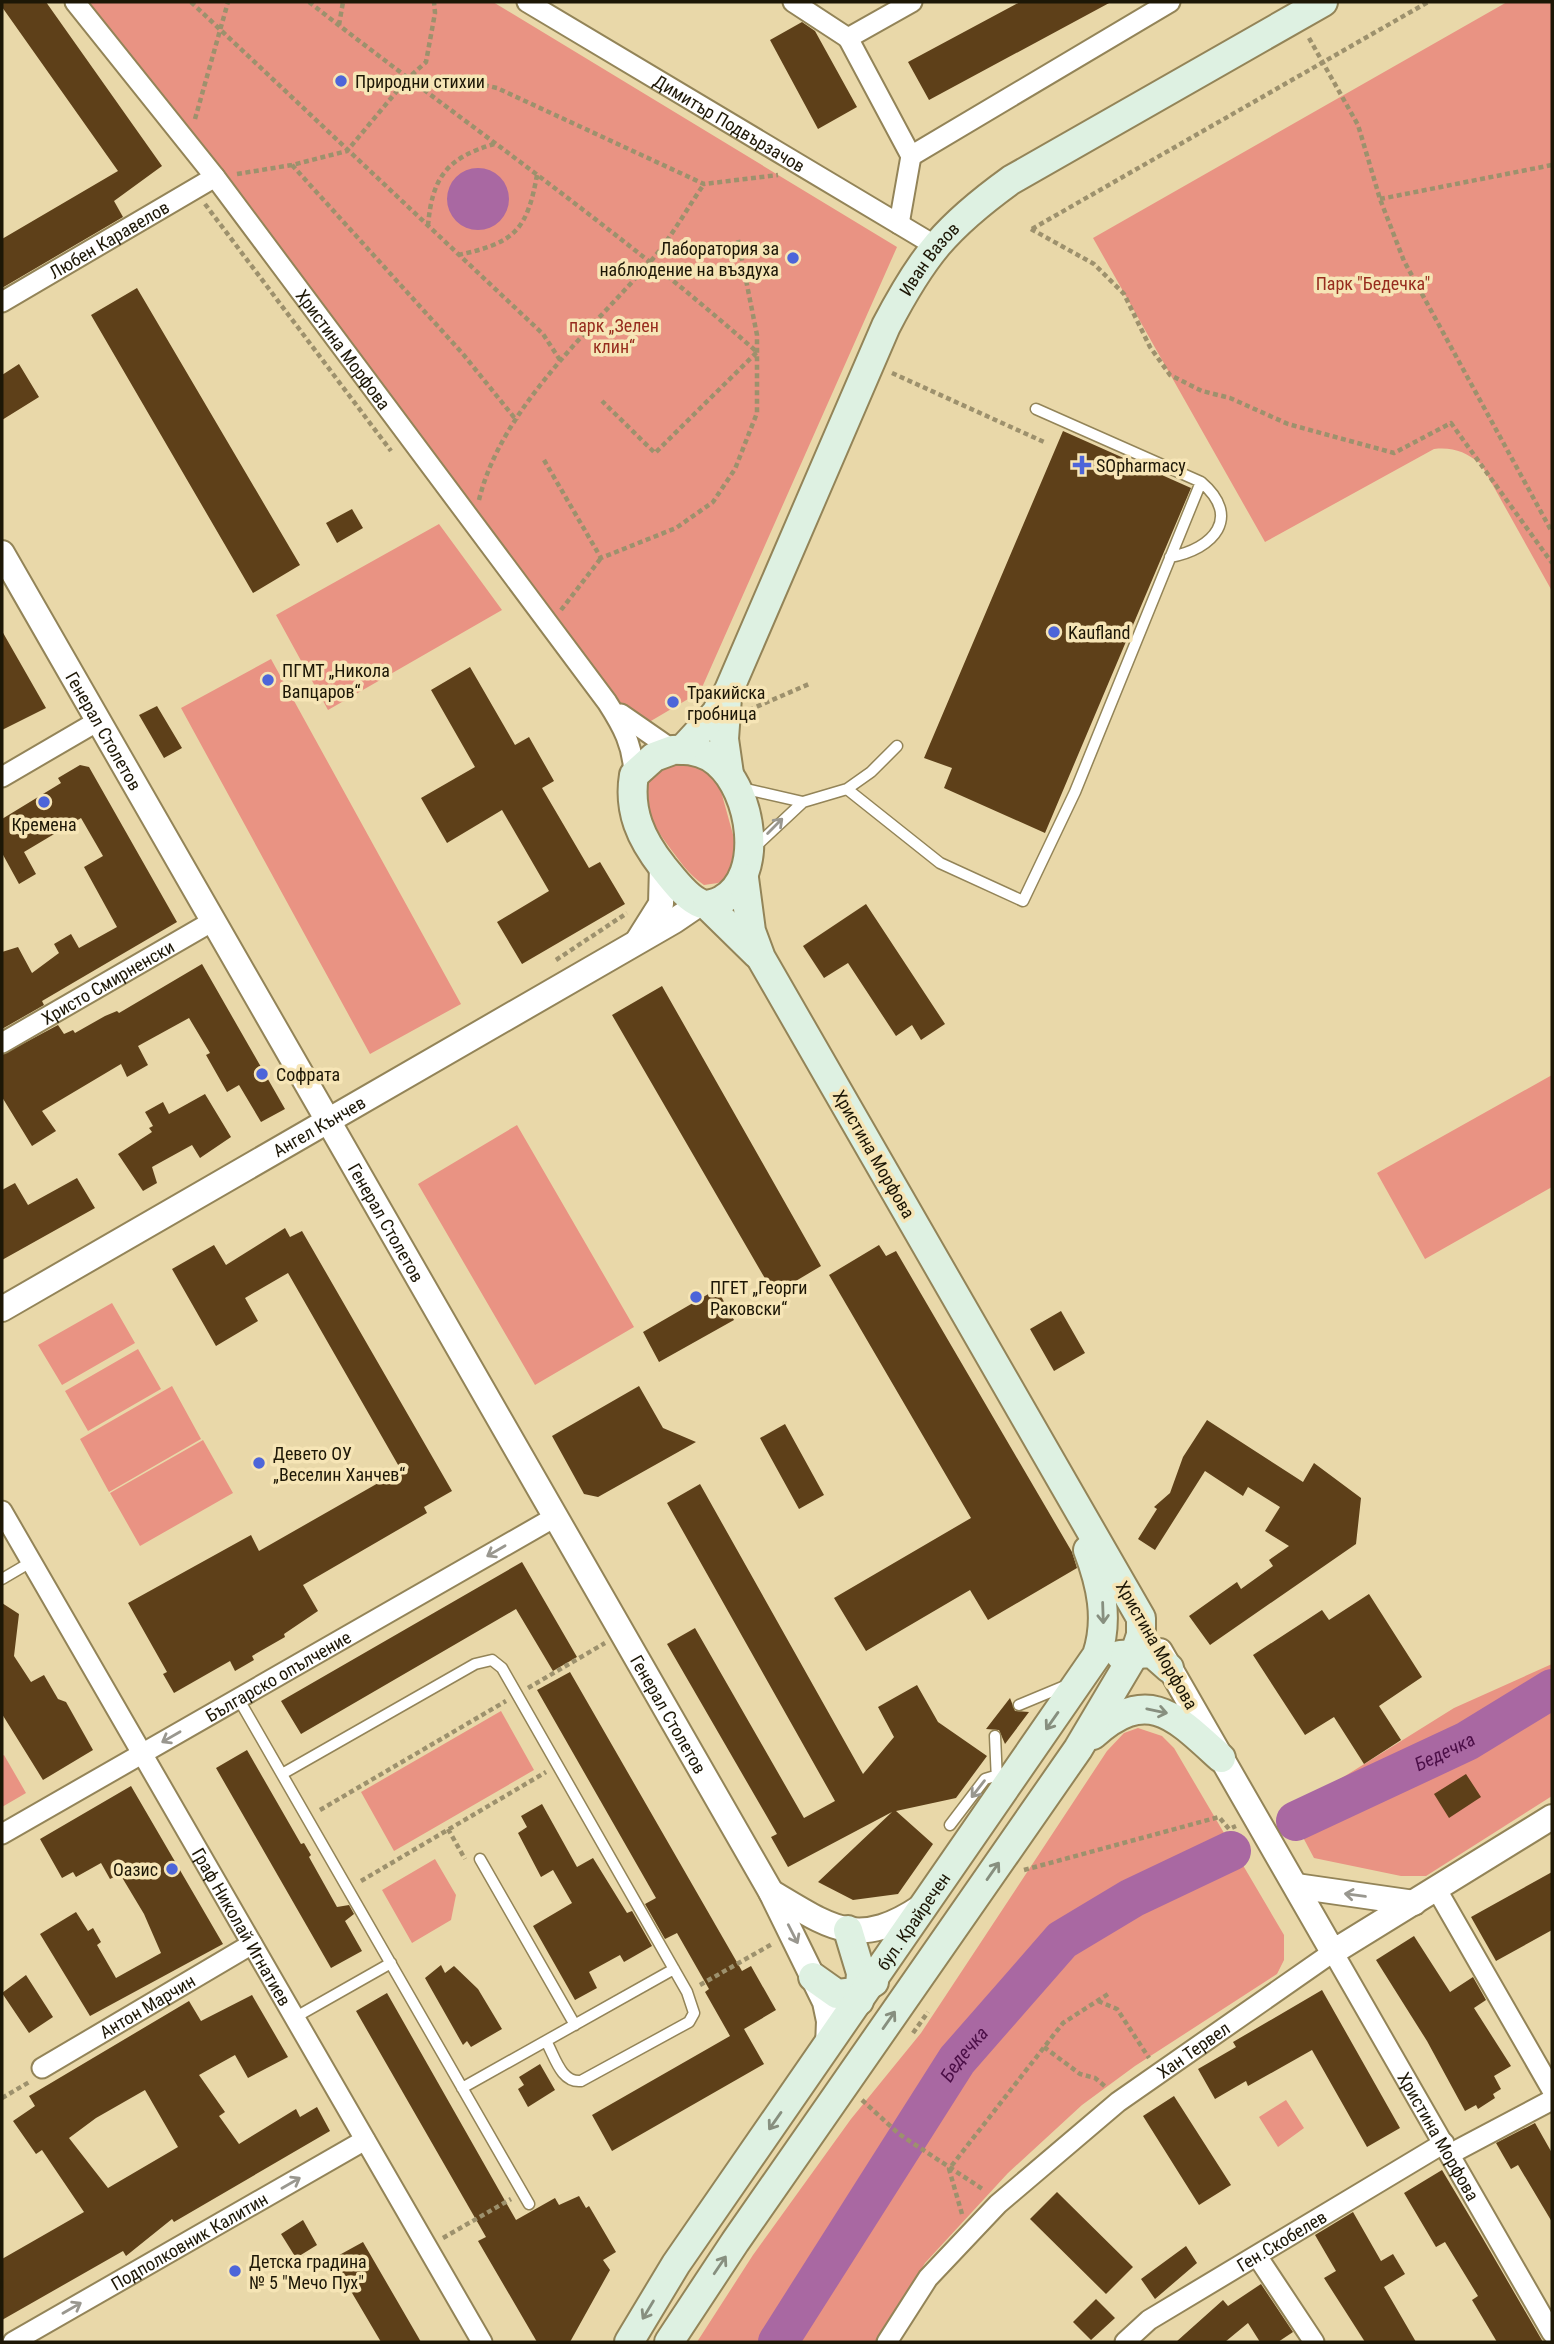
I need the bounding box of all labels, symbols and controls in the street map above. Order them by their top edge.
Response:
street label: Димитър Подвързачов [650,70,809,176]
place label: Природни стихии [355,71,485,92]
marker: Природни стихии [333,73,349,89]
street label: Любен Каравелов [45,196,173,283]
street label: Иван Вазов [894,218,963,299]
place label: Лаборатория за наблюдение на въздуха [599,238,779,280]
marker: Лаборатория за наблюдение на въздуха [785,250,801,266]
park label: Парк "Бедечка" [1316,273,1430,294]
street label: Христина Морфова [292,285,395,413]
park label: парк „Зелен клин“ [569,315,659,357]
place label: SOpharmacy [1096,455,1186,476]
marker: SOpharmacy [1074,457,1090,473]
place label: Kaufland [1068,622,1131,643]
marker: Kaufland [1046,624,1062,640]
place label: ПГМТ „Никола Вапцаров“ [282,660,390,702]
street label: Генерал Столетов [62,668,146,794]
marker: ПГМТ „Никола Вапцаров“ [260,672,276,688]
place label: Тракийска гробница [687,682,765,724]
marker: Тракийска гробница [665,694,681,710]
marker: Кремена [36,794,52,810]
place label: Кремена [11,814,77,835]
one-way arrow [767,818,784,835]
street label: Христо Смирненски [38,935,178,1028]
place label: Софрата [276,1064,340,1085]
marker: Софрата [254,1066,270,1082]
street label: Христина Морфова [829,1086,919,1222]
street label: Ангел Кънчев [269,1091,369,1161]
street label: Генерал Столетов [344,1159,429,1286]
place label: ПГЕТ „Георги Раковски“ [710,1277,807,1319]
marker: ПГЕТ „Георги Раковски“ [688,1289,704,1305]
place label: Девето ОУ „Веселин Ханчев“ [273,1443,405,1485]
marker: Девето ОУ „Веселин Ханчев“ [251,1455,267,1471]
one-way arrow [486,1544,506,1558]
street label: Христина Морфова [1112,1577,1202,1713]
one-way arrow [1096,1601,1109,1624]
street label: Българско опълчение [202,1626,354,1726]
street label: Генерал Столетов [627,1651,711,1777]
one-way arrow [1145,1705,1168,1719]
one-way arrow [1045,1711,1059,1730]
water label: Бедечка [1411,1727,1479,1775]
one-way arrow [161,1730,181,1744]
one-way arrow [971,1779,986,1797]
street label: Граф Николай Игнатиев [188,1844,296,2009]
place label: Оазис [113,1859,158,1880]
marker: Оазис [164,1861,180,1877]
one-way arrow [986,1862,1000,1881]
street label: бул. Крайречен [872,1868,954,1974]
one-way arrow [1344,1888,1367,1901]
one-way arrow [786,1923,800,1944]
street label: Антон Марчин [96,1970,199,2042]
one-way arrow [882,2011,896,2030]
street label: Хан Тервел [1153,2017,1234,2082]
water label: Бедечка [935,2022,993,2086]
street label: Христина Морфова [1394,2068,1484,2204]
one-way arrow [768,2111,782,2130]
one-way arrow [280,2176,300,2190]
street label: Подполковник Калитин [107,2188,271,2294]
street label: Ген.Скобелев [1233,2206,1330,2276]
place label: Детска градина № 5 "Мечо Пух" [249,2251,367,2293]
one-way arrow [713,2255,727,2275]
marker: Детска градина № 5 "Мечо Пух" [227,2263,243,2279]
one-way arrow [641,2299,655,2319]
one-way arrow [61,2301,82,2314]

